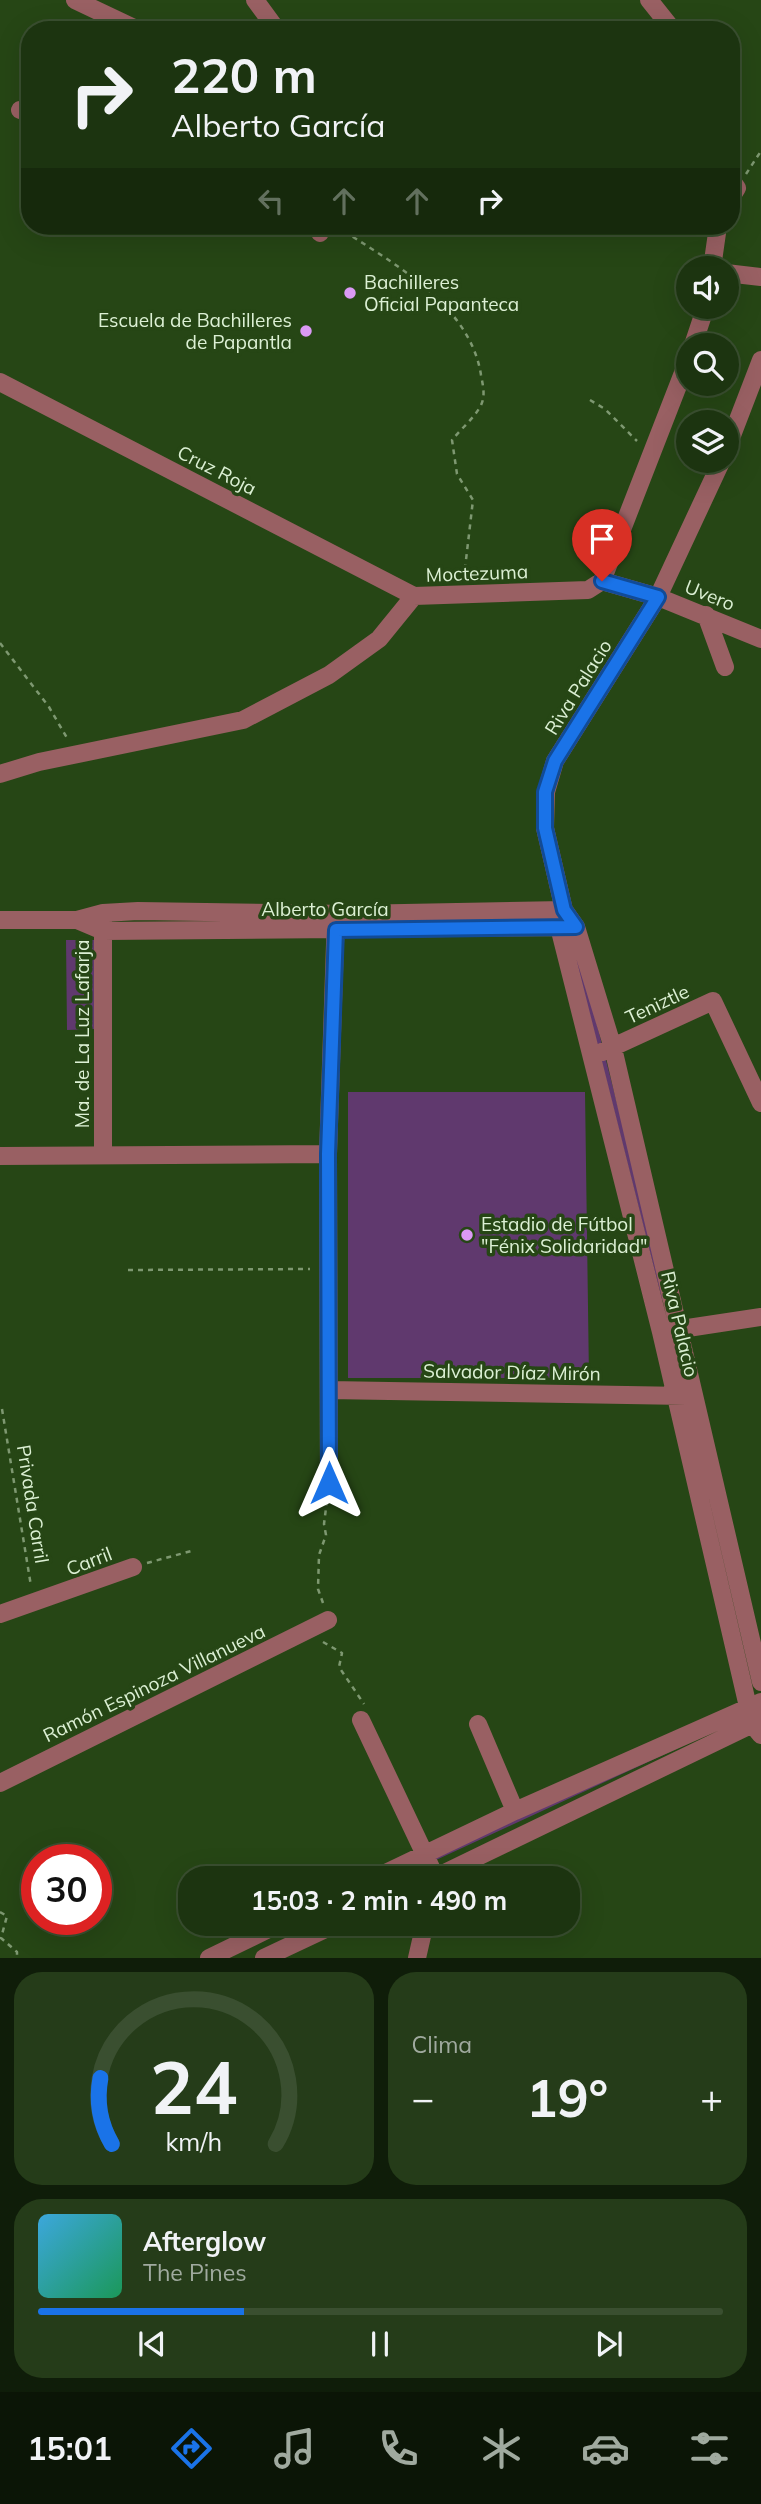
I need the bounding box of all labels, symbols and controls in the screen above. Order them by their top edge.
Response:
text: 220 m [171,44,317,105]
icon: right [56,49,147,140]
text: Alberto García [171,105,386,145]
icon: left [252,182,290,220]
icon: ahead [325,182,363,220]
icon: ahead [398,182,436,220]
icon: right [471,182,509,220]
map controls [676,256,739,473]
button: sound [676,256,739,319]
place label: Bachilleres Oficial Papanteca [364,270,519,316]
marker: Bachilleres Oficial Papanteca [342,285,358,301]
place label: Escuela de Bachilleres de Papantla [98,308,292,354]
marker: Escuela de Bachilleres de Papantla [298,323,314,339]
button: search [676,333,739,396]
button: layers [676,410,739,473]
street label: Cruz Roja [174,440,260,500]
pin [572,509,632,581]
icon: arrive [583,520,621,558]
street label: Moctezuma [425,559,529,587]
street label: Uvero [681,574,739,616]
street label: Riva Palacio [539,635,617,739]
street label: Alberto García [261,897,389,921]
street label: Ma. de La Luz Lafarja [70,940,94,1128]
street label: Teniztle [621,979,693,1029]
place label: Estadio de Fútbol "Fénix Solidaridad" [481,1212,647,1258]
marker: Estadio de Fútbol "Fénix Solidaridad" [459,1227,475,1243]
street label: Riva Palacio [656,1269,704,1379]
street label: Salvador Díaz Mirón [423,1358,601,1386]
street label: Privada Carril [12,1443,54,1565]
position arrow [292,1446,366,1520]
street label: Carril [63,1541,115,1581]
street label: Ramón Espinoza Villanueva [39,1619,269,1747]
speed limit sign: 30 [21,1844,112,1935]
text: 15:03 · 2 min · 490 m [251,1884,507,1917]
text: Clima [412,2030,472,2059]
text: 24 [150,2042,237,2133]
text: 19° [526,2065,608,2130]
text: − [412,2074,434,2122]
text: + [700,2074,723,2122]
text: km/h [165,2126,222,2157]
text: Afterglow [143,2225,266,2258]
text: The Pines [143,2258,247,2287]
icon: previous [133,2325,171,2363]
icon: pause [361,2325,399,2363]
icon: next [590,2325,628,2363]
icon: directions [167,2424,216,2473]
icon: music [270,2424,319,2473]
icon: phone [374,2424,423,2473]
icon: climate [477,2424,526,2473]
icon: car [581,2424,630,2473]
icon: filters [685,2424,734,2473]
text: 15:01 [27,2428,112,2468]

